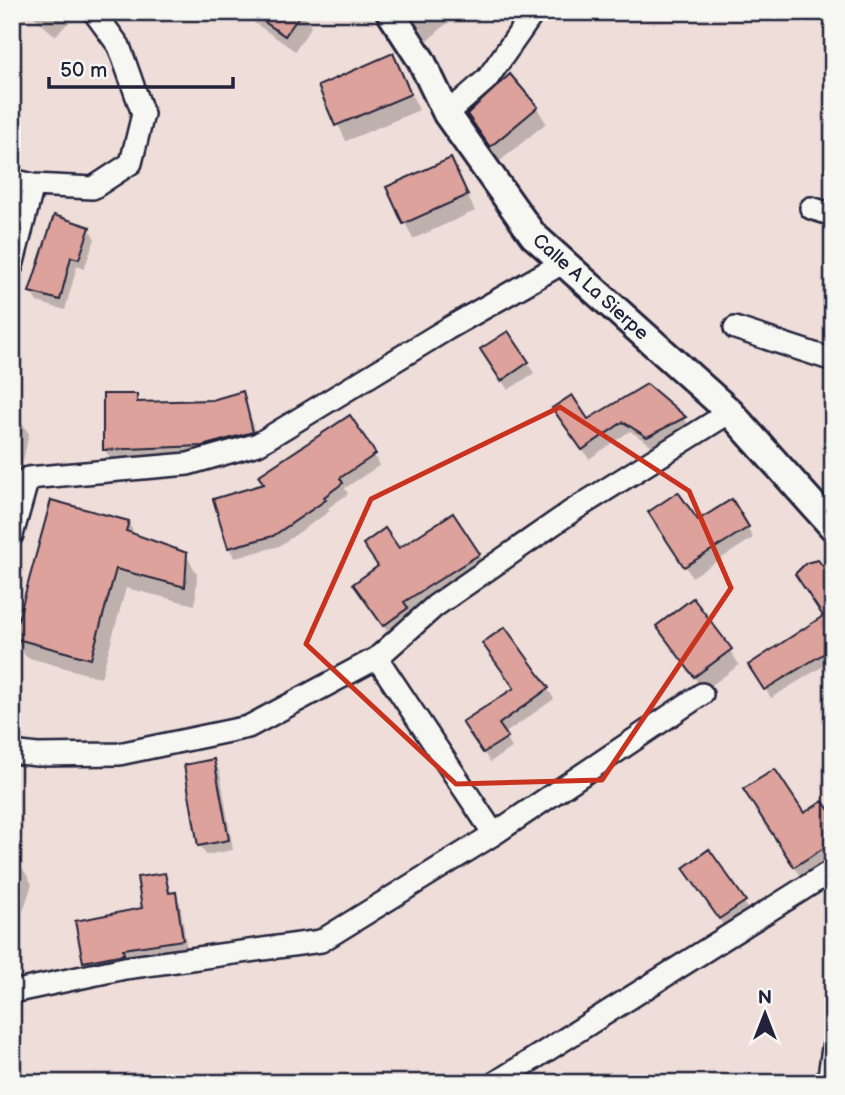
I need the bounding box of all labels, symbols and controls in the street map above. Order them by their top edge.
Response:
scale bar [49,46,233,90]
text: 50 m [60,58,107,83]
street label: Calle A La Sierpe [528,229,653,345]
north arrow [730,979,800,1050]
text: N [758,987,772,1010]

